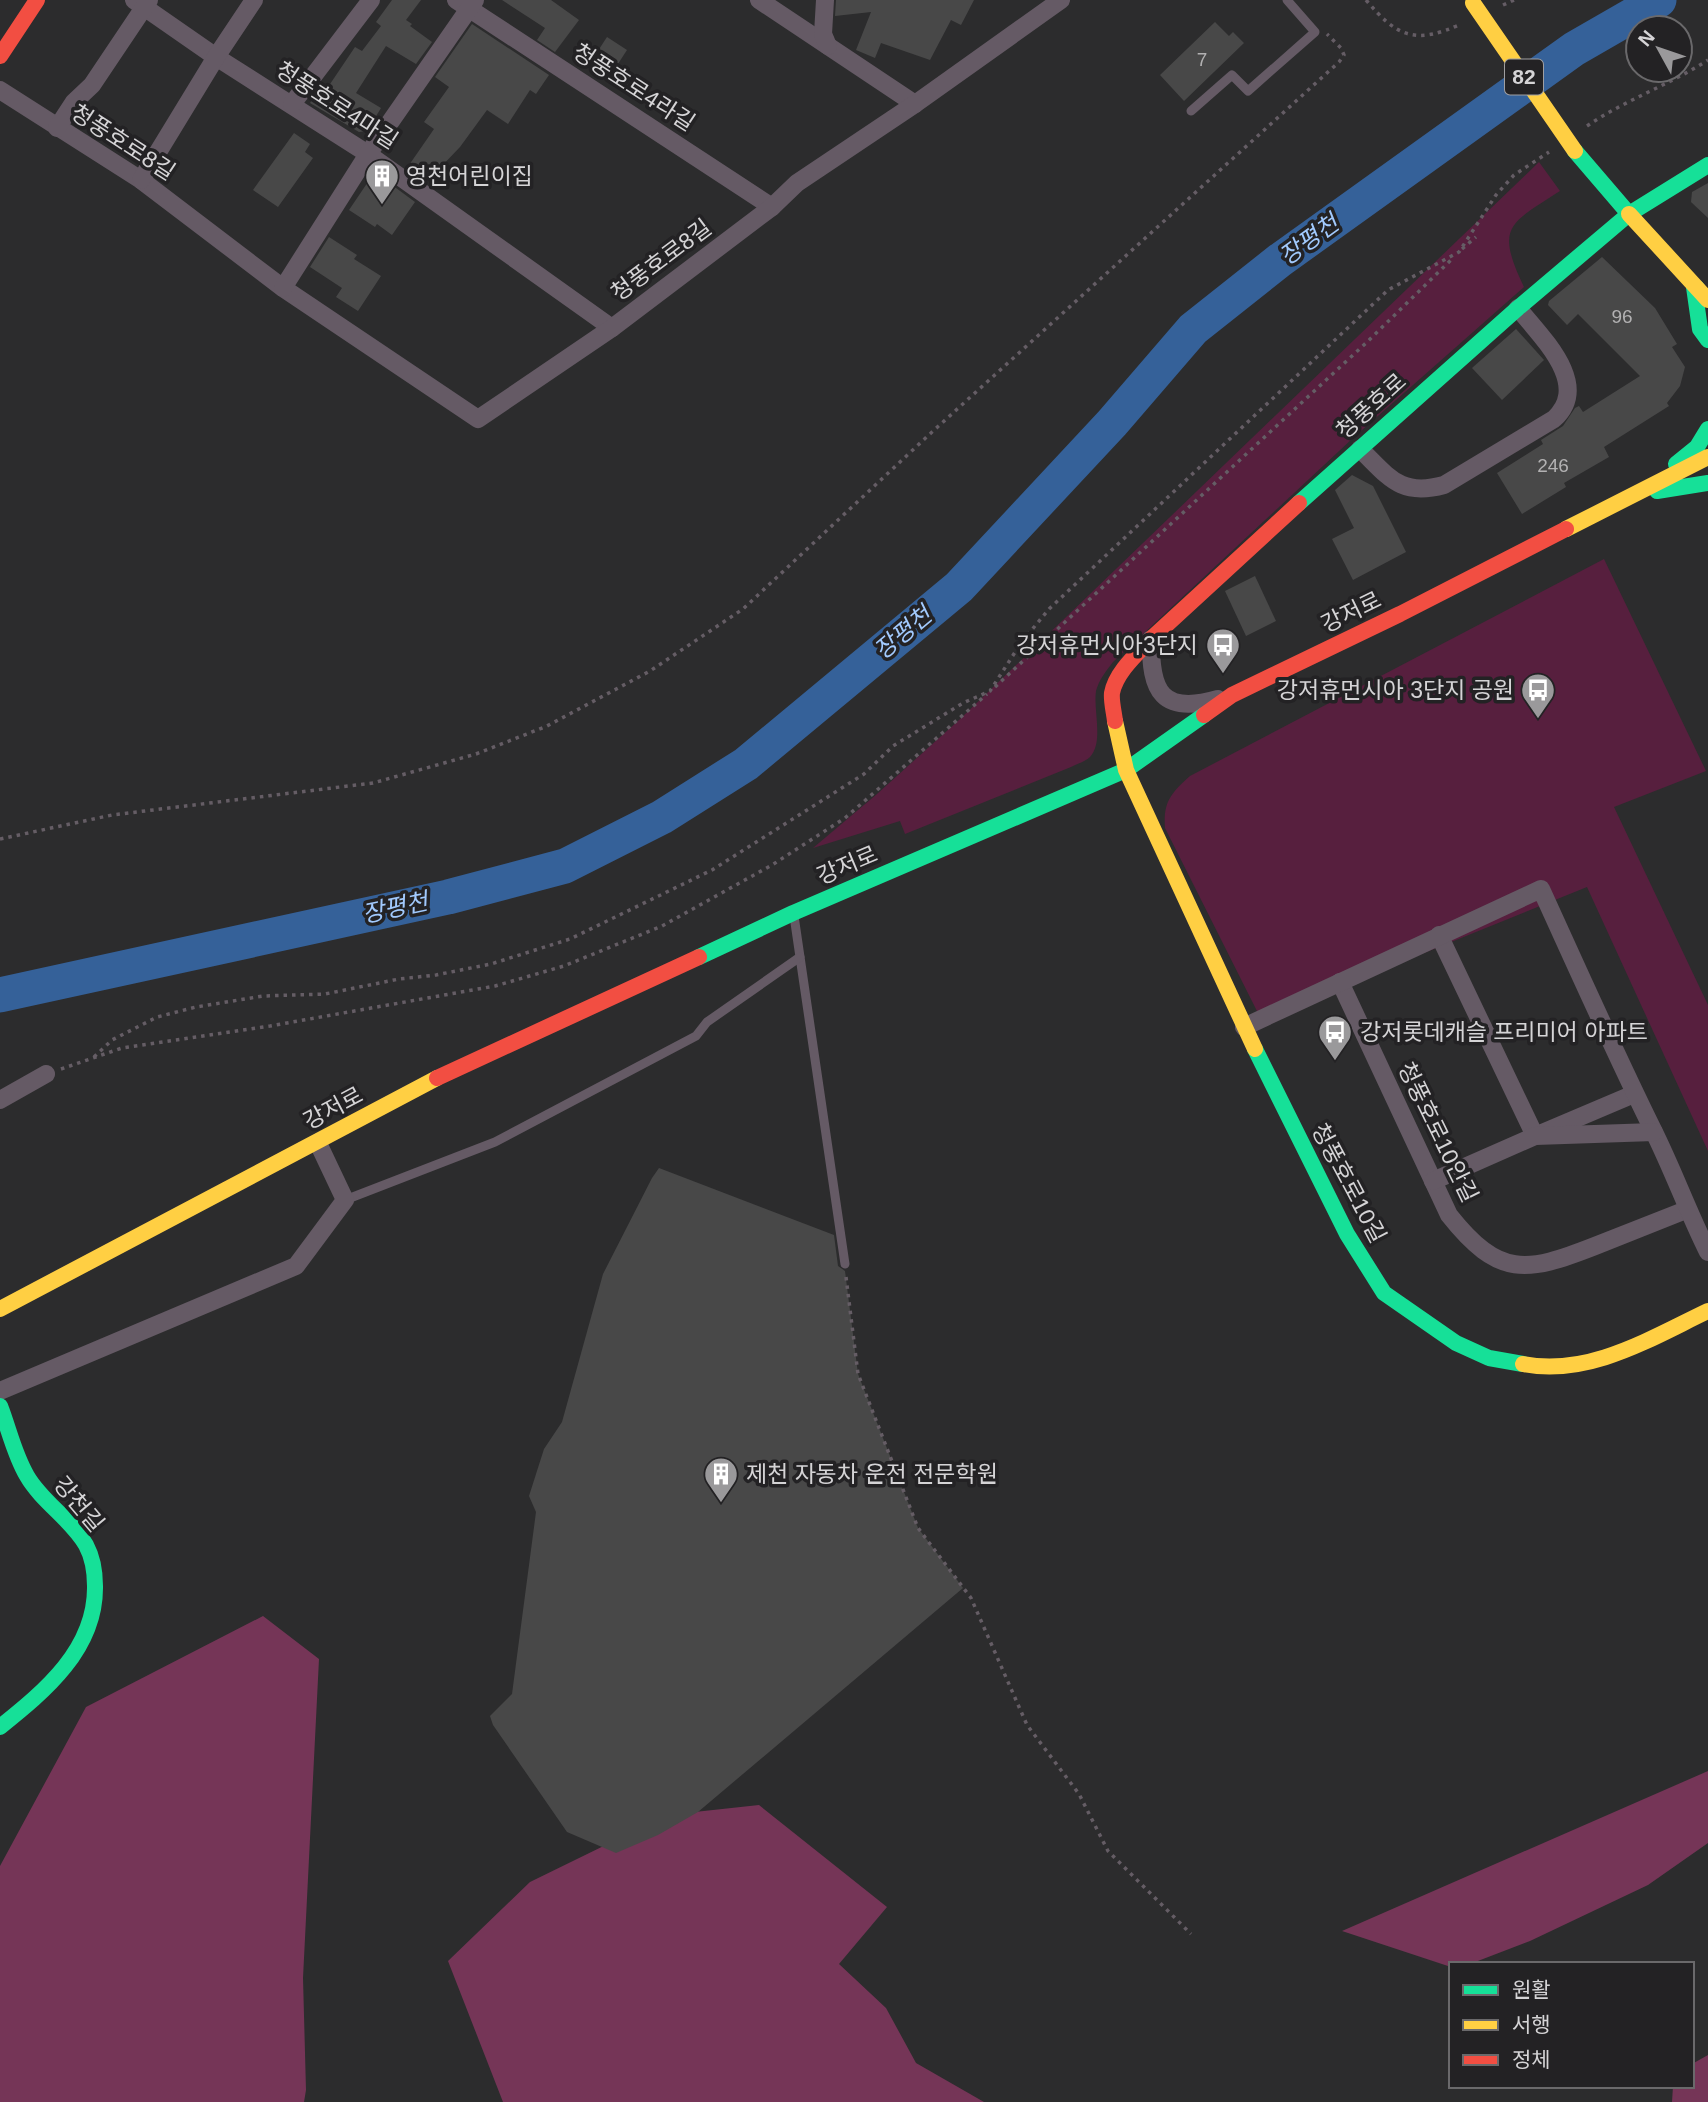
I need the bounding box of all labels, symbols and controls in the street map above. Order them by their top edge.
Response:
north arrow [1624,14,1694,84]
text: N [1634,26,1659,50]
street label: 청풍호로4라길 [568,38,700,136]
house number: 7 [1197,49,1207,70]
street label: 청풍호로4마길 [271,56,403,154]
road number: 82 [1505,60,1543,94]
street label: 청풍호로8길 [66,99,180,185]
building icon: 영천어린이집 [363,157,401,206]
place label: 영천어린이집 [406,163,533,189]
water label: 장평천 [1274,207,1346,270]
street label: 청풍호로8길 [606,214,716,306]
house number: 96 [1611,306,1633,327]
street label: 청풍호로 [1331,368,1411,444]
house number: 246 [1537,455,1569,476]
street label: 강저로 [1317,586,1385,638]
water label: 장평천 [869,599,939,664]
bus stop icon: 강저휴먼시아3단지 [1204,626,1242,675]
place label: 강저휴먼시아3단지 [1016,632,1198,658]
bus stop icon: 강저휴먼시아 3단지 공원 [1519,671,1557,720]
place label: 강저휴먼시아 3단지 공원 [1277,677,1514,703]
street label: 강저로 [813,841,881,889]
water label: 장평천 [360,887,433,928]
bus stop icon: 강저롯데캐슬 프리미어 아파트 [1316,1013,1354,1062]
place label: 강저롯데캐슬 프리미어 아파트 [1360,1019,1648,1045]
street label: 청풍호로10안길 [1393,1058,1483,1206]
street label: 강저로 [299,1082,367,1134]
street label: 청풍호로10길 [1307,1119,1391,1247]
building icon: 제천 자동차 운전 전문학원 [702,1455,740,1504]
place label: 제천 자동차 운전 전문학원 [746,1461,998,1487]
street label: 강천길 [49,1471,109,1537]
legend [1449,1962,1694,2088]
text: 원활 [1512,1978,1551,2001]
text: 서행 [1512,2013,1551,2036]
text: 정체 [1512,2048,1551,2071]

